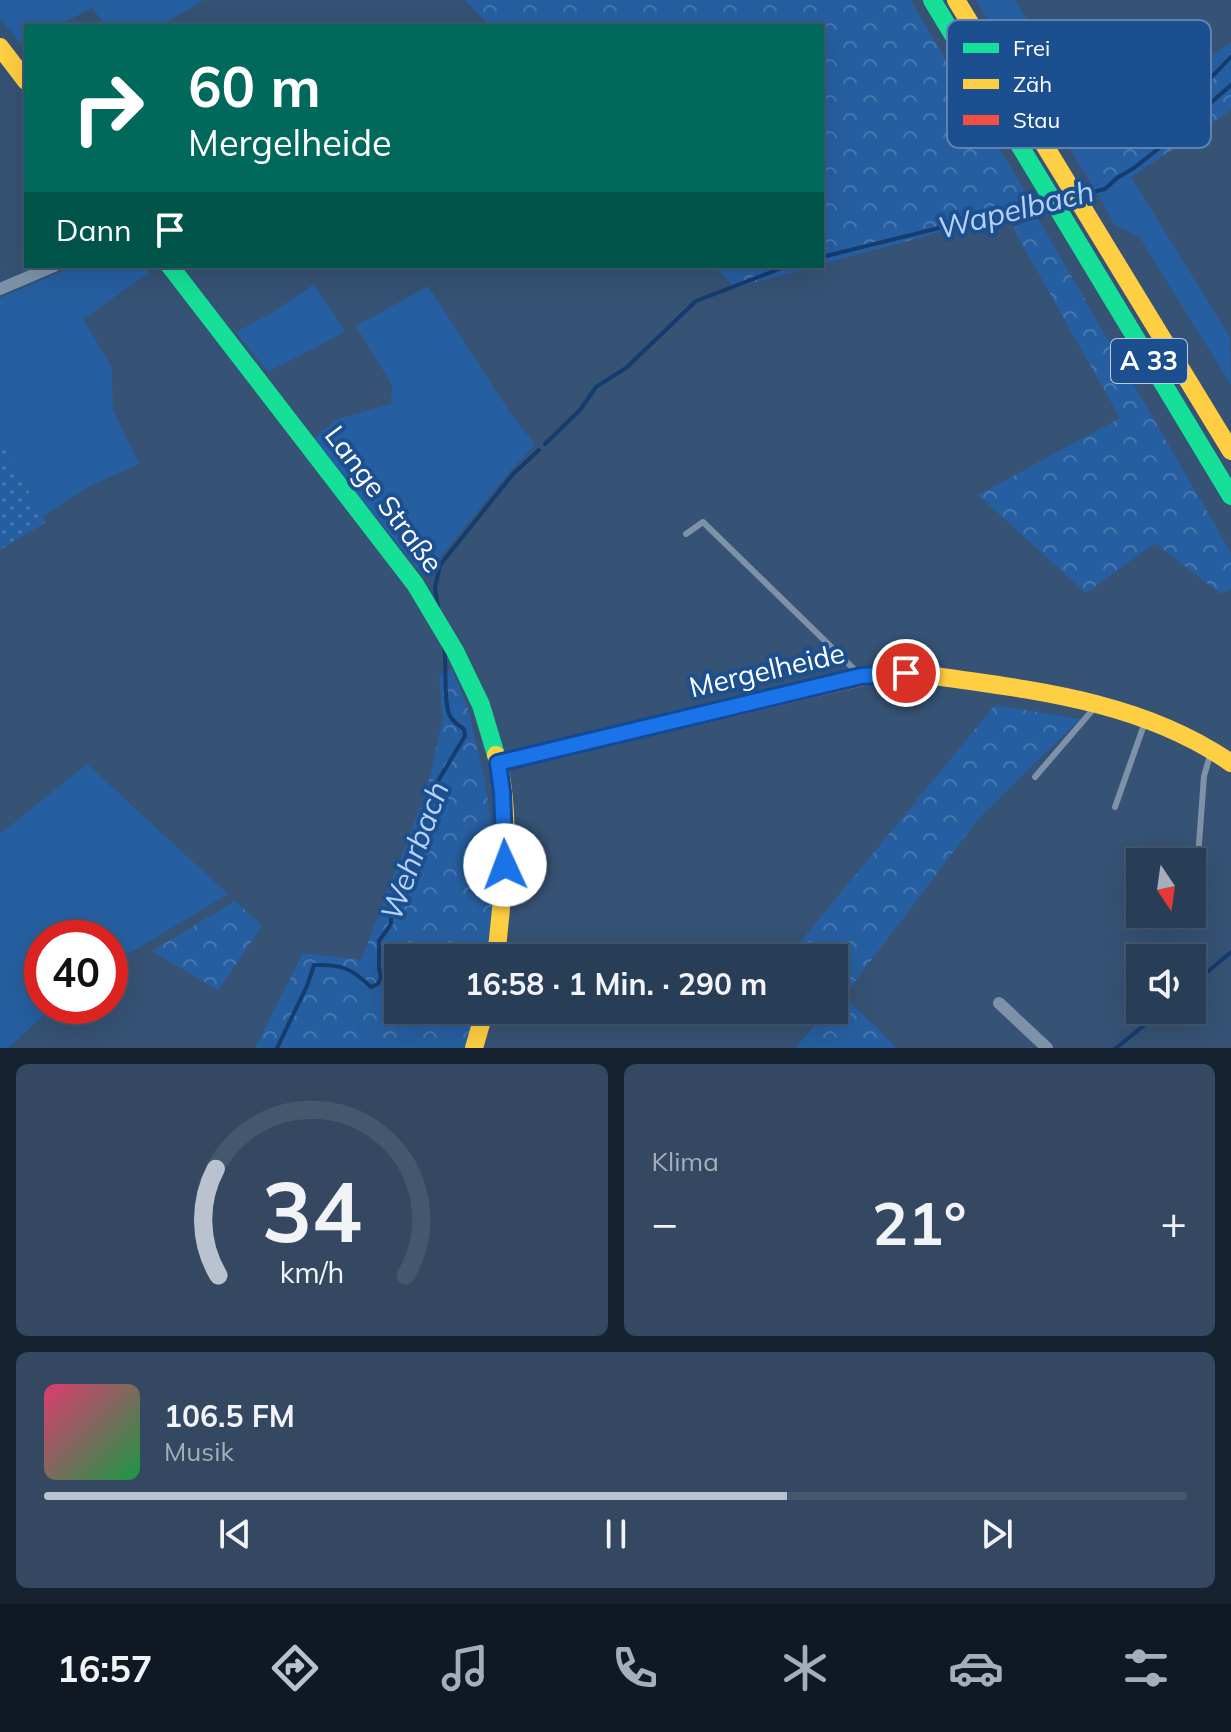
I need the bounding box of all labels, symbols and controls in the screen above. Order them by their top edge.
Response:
legend [947,20,1211,148]
text: Frei [1013,34,1050,62]
text: 60 m [188,51,321,121]
icon: right [56,56,160,160]
text: Zäh [1013,70,1052,98]
text: Stau [1013,106,1060,134]
text: Mergelheide [188,120,392,165]
water label: Wapelbach [934,171,1098,247]
icon: arrive [148,208,192,252]
text: Dann [56,211,132,249]
road number: A 33 [1111,339,1187,383]
street label: Lange Straße [318,418,451,579]
street label: Mergelheide [686,635,848,704]
pin [872,639,940,707]
icon: arrive [884,651,928,695]
water label: Wehrbach [371,776,457,925]
position arrow [463,823,547,907]
north arrow [1126,848,1206,928]
map controls [1126,848,1206,1024]
speed limit sign: 40 [24,920,128,1024]
button: sound [1126,944,1206,1024]
text: 16:58 · 1 Min. · 290 m [465,965,767,1003]
text: Klima [652,1145,719,1178]
text: 34 [262,1158,362,1263]
text: 21° [872,1185,967,1260]
text: − [652,1195,678,1250]
text: + [1161,1195,1187,1250]
text: km/h [279,1254,344,1290]
text: 106.5 FM [164,1397,295,1435]
text: Musik [164,1435,234,1468]
icon: previous [213,1512,257,1556]
icon: pause [594,1512,638,1556]
icon: next [975,1512,1019,1556]
icon: directions [267,1640,323,1696]
icon: music [437,1640,493,1696]
icon: phone [607,1640,663,1696]
icon: climate [777,1640,833,1696]
icon: car [948,1640,1004,1696]
icon: filters [1118,1640,1174,1696]
text: 16:57 [57,1646,152,1691]

